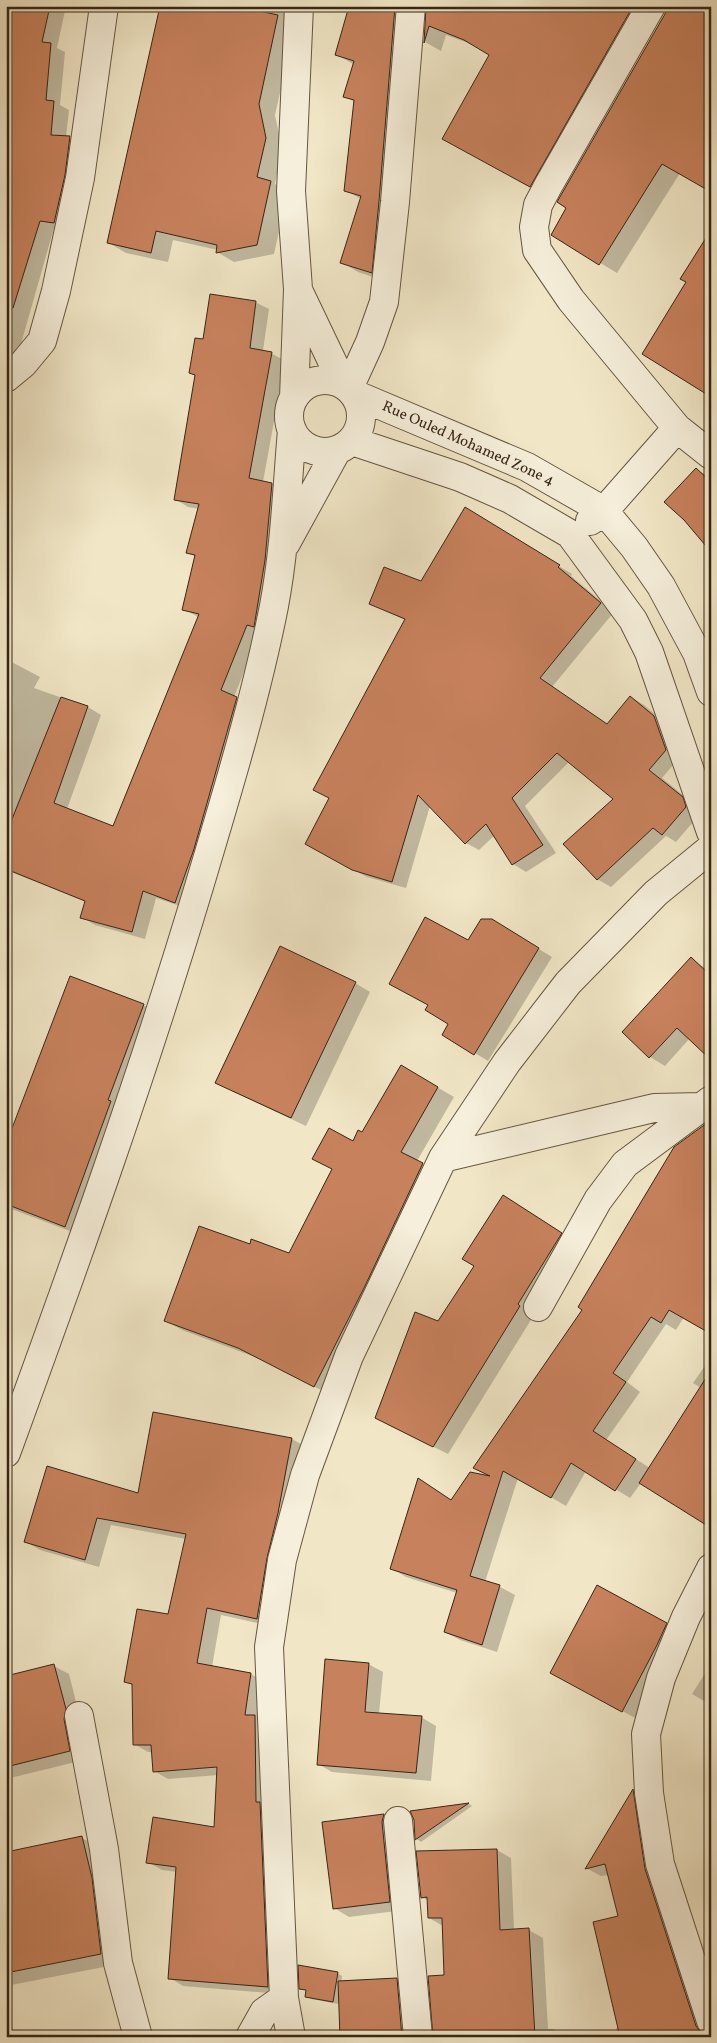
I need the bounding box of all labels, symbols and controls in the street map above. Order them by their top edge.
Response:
street label: Rue Ouled Mohamed Zone 4 [379,396,558,492]

